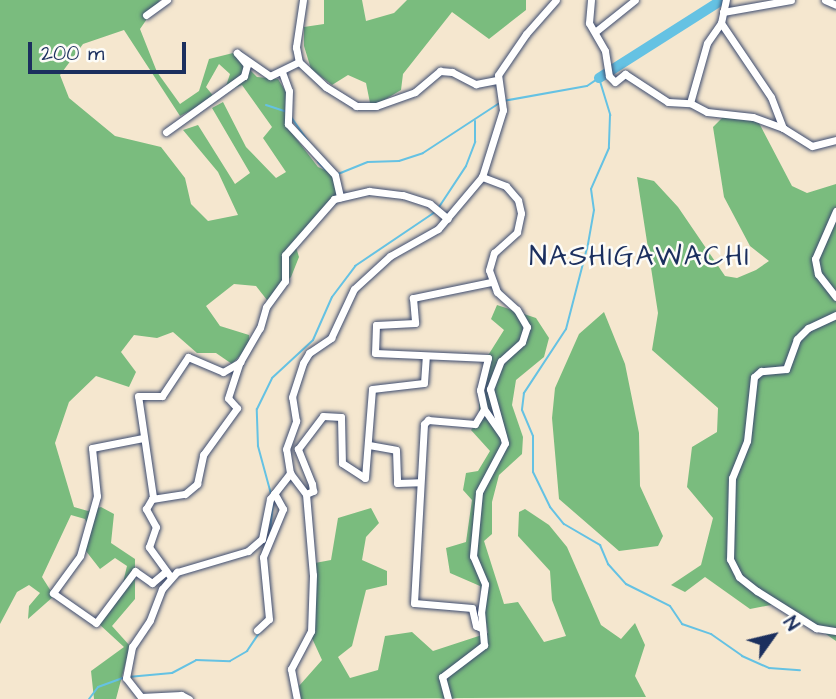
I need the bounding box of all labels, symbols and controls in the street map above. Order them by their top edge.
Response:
scale bar [32,28,189,72]
text: 200 m [41,39,104,68]
district label: NASHIGAWACHI [531,240,749,274]
north arrow [738,601,808,671]
text: N [776,611,805,636]

